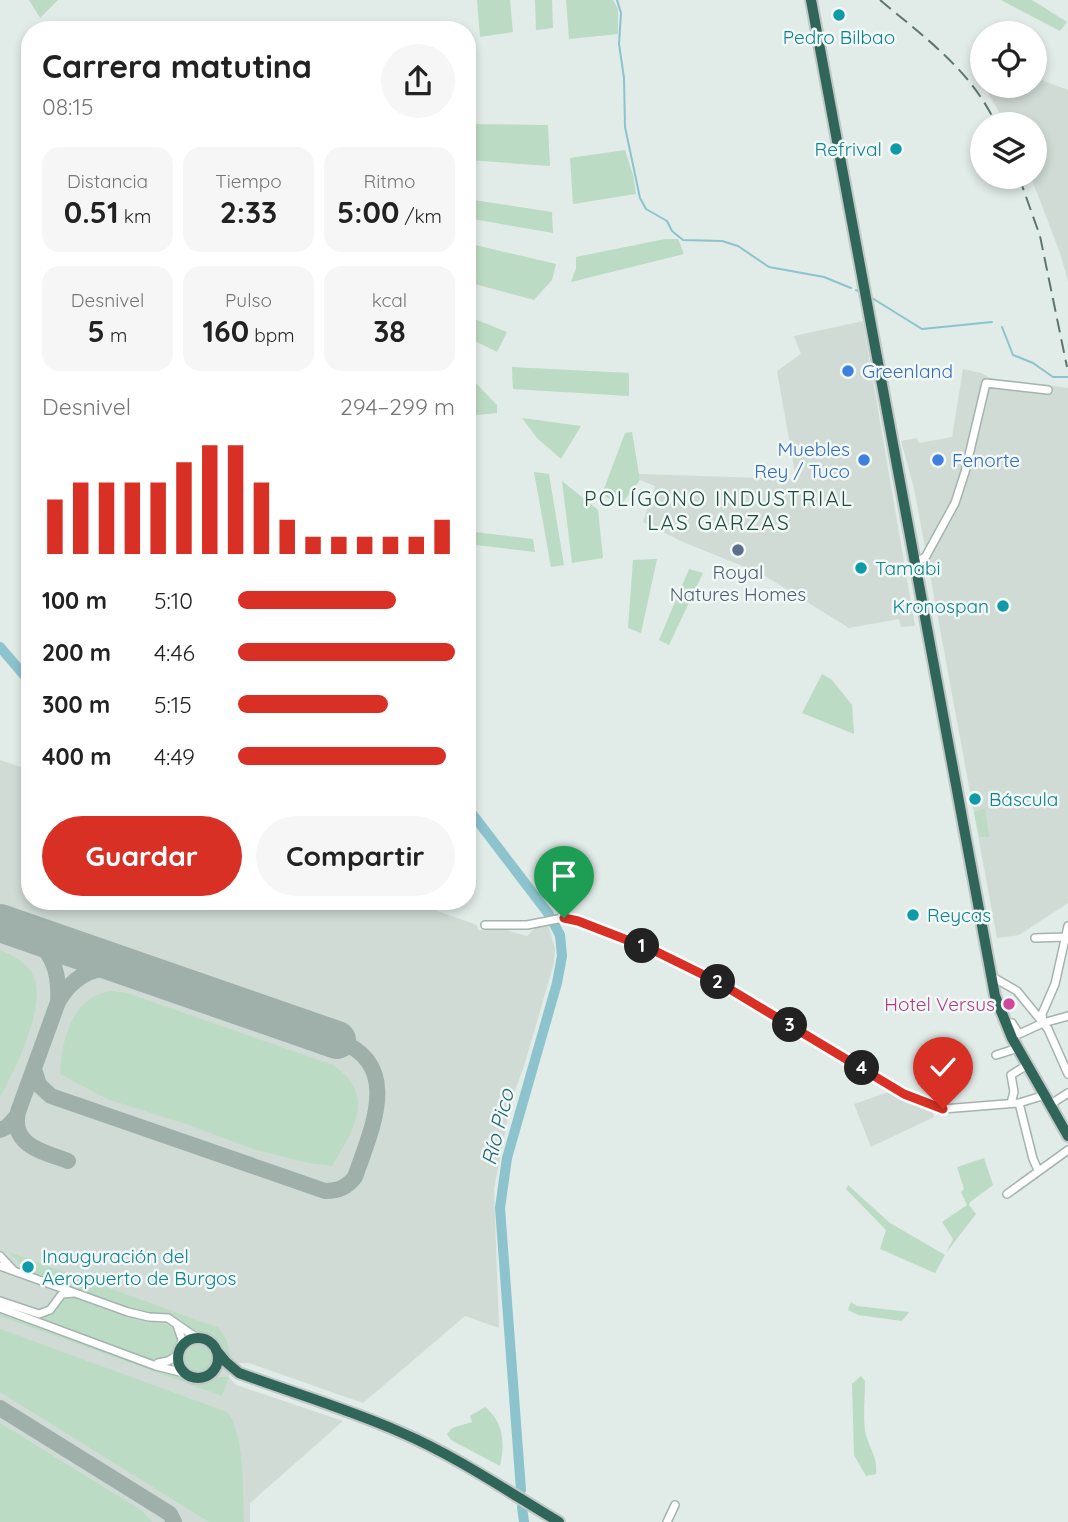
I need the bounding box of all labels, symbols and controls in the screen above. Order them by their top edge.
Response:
marker: Pedro Bilbao [831,7,847,23]
map controls [970,21,1047,189]
button: locate [970,21,1047,98]
place label: Pedro Bilbao [783,25,895,49]
button: share [381,44,455,118]
text: Carrera matutina [42,46,312,86]
text: 08:15 [42,92,93,121]
button: layers [970,112,1047,189]
place label: Refrival [815,137,882,161]
marker: Refrival [888,141,904,157]
text: Distancia [67,169,148,193]
text: Tiempo [215,169,282,193]
text: Ritmo [363,169,416,193]
text: 0.51 [64,193,119,231]
text: 2:33 [220,193,277,231]
text: 5:00 [337,193,399,231]
text: km [119,204,151,228]
text: /km [399,204,442,228]
text: Desnivel [71,288,144,312]
text: Pulso [225,288,272,312]
text: kcal [372,288,407,312]
text: 5 [88,312,105,350]
text: 160 [202,312,249,350]
text: 38 [373,312,406,350]
text: m [105,323,127,347]
text: bpm [249,323,295,347]
place label: Greenland [862,359,953,383]
marker: Greenland [840,363,856,379]
text: Desnivel [42,392,131,421]
text: 294–299 m [340,392,455,421]
place label: Muebles Rey / Tuco [754,437,850,483]
place label: Fenorte [952,448,1020,472]
marker: Muebles Rey / Tuco [856,452,872,468]
marker: Fenorte [930,452,946,468]
district label: POLÍGONO INDUSTRIAL LAS GARZAS [584,485,854,535]
marker: Royal Natures Homes [730,542,746,558]
place label: Tamabi [875,556,941,580]
place label: Royal Natures Homes [670,560,806,606]
marker: Tamabi [853,560,869,576]
text: 100 m [42,586,107,615]
text: 5:10 [154,586,193,615]
place label: Kronospan [893,594,989,618]
marker: Kronospan [995,598,1011,614]
text: 200 m [42,638,111,667]
text: 4:46 [154,638,195,667]
text: 300 m [42,690,110,719]
text: 5:15 [154,690,192,719]
text: 400 m [42,742,111,771]
text: 4:49 [154,742,195,771]
place label: Báscula [989,787,1058,811]
marker: Báscula [967,791,983,807]
button: Guardar [42,816,242,896]
button: Compartir [256,816,455,896]
pin [534,846,594,918]
icon: arrive [545,857,583,895]
place label: Reycas [927,903,991,927]
marker: Reycas [905,907,921,923]
pin: 1 [624,928,660,964]
text: 1 [638,933,645,957]
pin: 2 [700,964,736,1000]
text: 2 [712,969,723,993]
place label: Hotel Versus [884,992,995,1016]
marker: Hotel Versus [1001,996,1017,1012]
pin: 3 [772,1007,808,1042]
text: 3 [784,1012,795,1036]
pin [913,1037,973,1109]
icon: check [924,1048,962,1086]
pin: 4 [844,1050,880,1086]
text: 4 [856,1055,867,1079]
water label: Río Pico [475,1085,519,1168]
place label: Inauguración del Aeropuerto de Burgos [42,1244,236,1290]
marker: Inauguración del Aeropuerto de Burgos [20,1259,36,1275]

